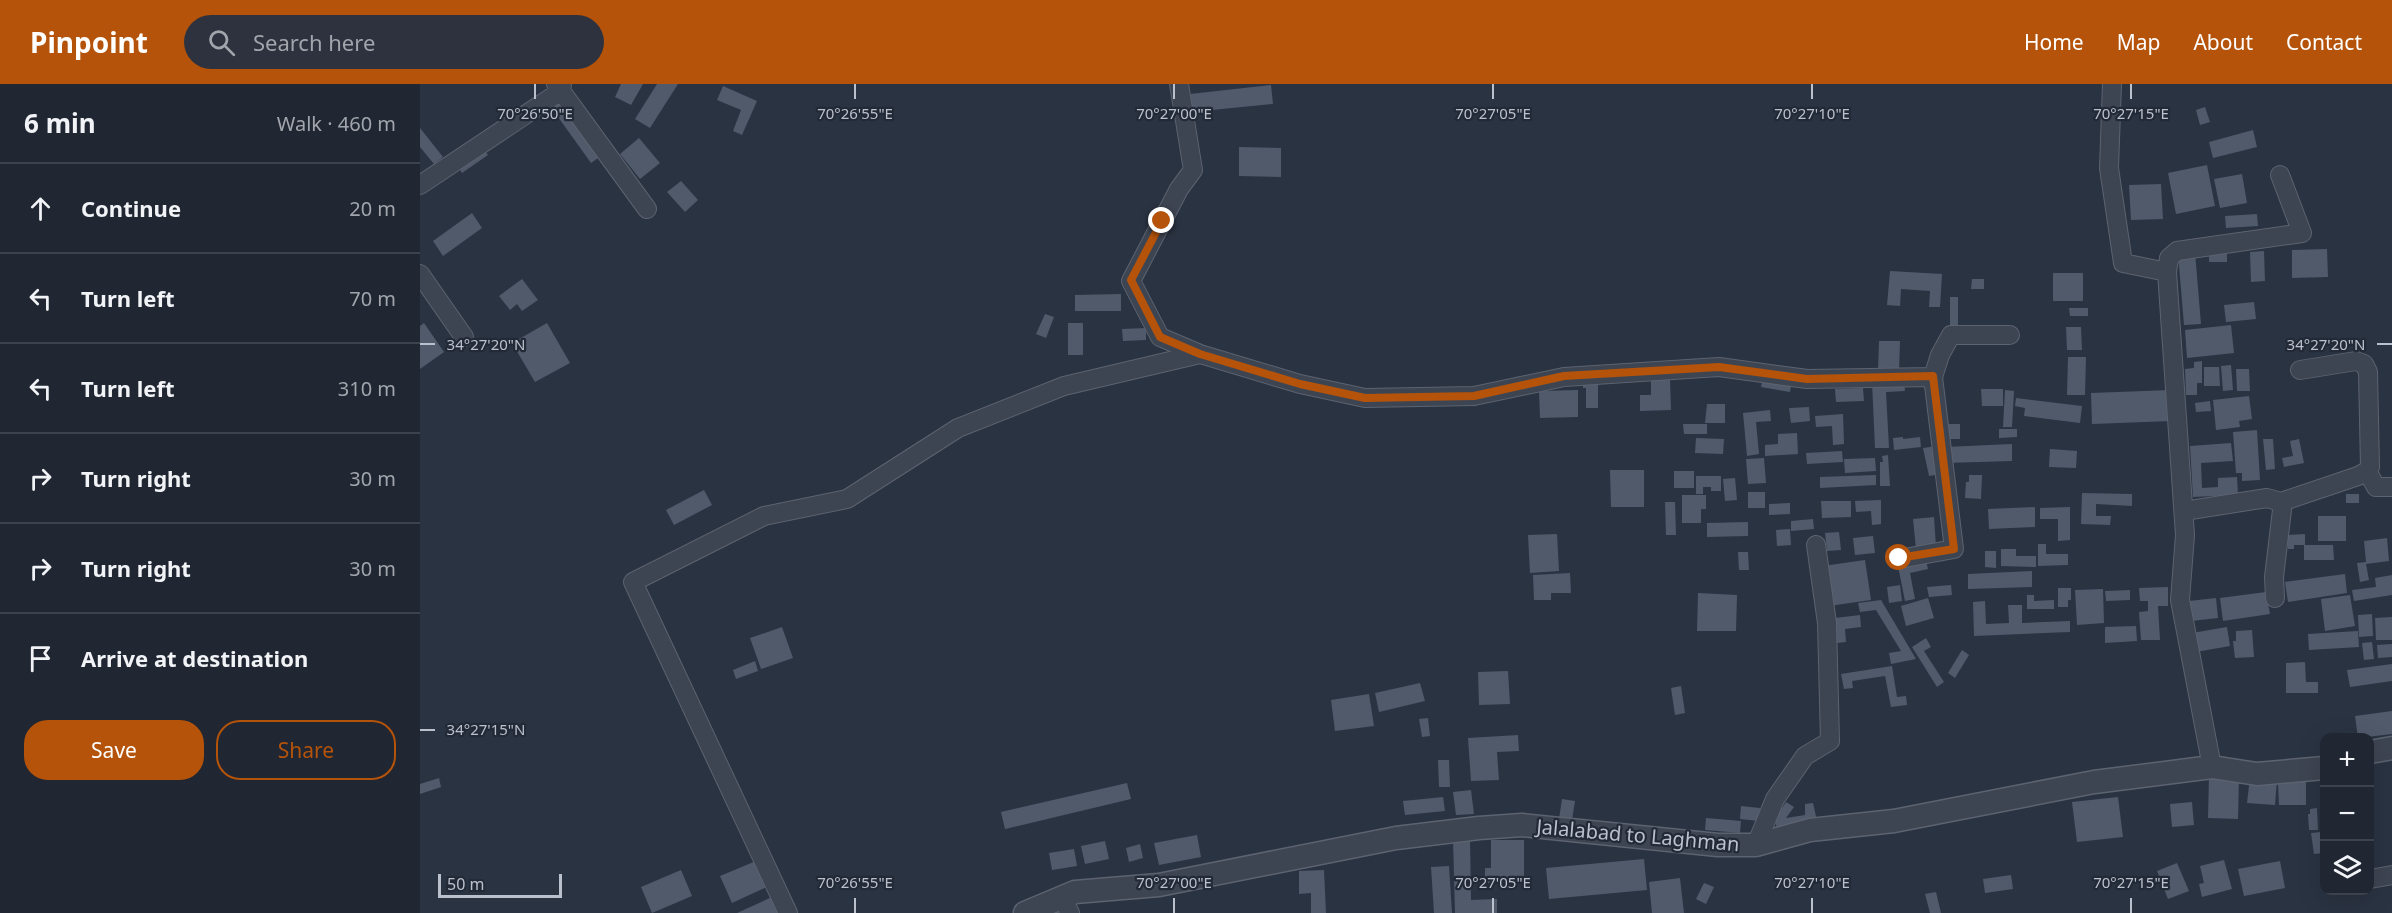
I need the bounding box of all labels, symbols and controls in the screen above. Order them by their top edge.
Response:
search box [184,15,604,69]
text: Pinpoint [30,23,148,61]
icon: search [205,26,238,59]
text: Search here [253,27,375,57]
text: Home [2024,28,2084,56]
text: Map [2117,28,2160,56]
text: About [2193,28,2253,56]
text: Contact [2286,28,2362,56]
text: 70°26'50"E [497,103,573,123]
text: 70°26'55"E [817,103,893,123]
text: 70°27'00"E [1136,103,1212,123]
text: 70°27'05"E [1455,103,1531,123]
text: 70°27'10"E [1774,103,1850,123]
text: 70°27'15"E [2093,103,2169,123]
text: 6 min [24,105,96,141]
text: Walk · 460 m [277,110,396,137]
icon: ahead [24,192,57,225]
text: Continue [81,193,181,223]
text: 20 m [349,195,396,222]
route end [1148,207,1174,233]
icon: left [24,282,57,315]
text: Turn left [81,283,175,313]
text: 70 m [349,285,396,312]
text: 34°27'20"N [447,334,525,354]
text: 34°27'20"N [2287,334,2365,354]
icon: left [24,372,57,405]
text: Turn left [81,373,175,403]
text: 310 m [338,375,396,402]
icon: right [24,462,57,495]
text: Turn right [81,463,191,493]
text: 30 m [349,465,396,492]
route start [1885,544,1911,570]
icon: right [24,552,57,585]
text: Turn right [81,553,191,583]
text: 30 m [349,555,396,582]
icon: arrive [24,642,57,675]
text: Arrive at destination [81,643,308,673]
text: 34°27'15"N [447,719,525,739]
button: Save [24,720,204,780]
button: Share [216,720,396,780]
map controls [2320,733,2374,895]
button: + [2320,733,2374,787]
button: − [2320,787,2374,841]
street label: Jalalabad to Laghman [1533,813,1741,857]
button: layers [2320,841,2374,895]
scale bar [438,871,562,898]
text: 70°26'55"E [817,872,893,892]
text: 70°27'00"E [1136,872,1212,892]
text: 70°27'05"E [1455,872,1531,892]
text: 70°27'10"E [1774,872,1850,892]
text: 70°27'15"E [2093,872,2169,892]
text: 50 m [447,873,484,895]

